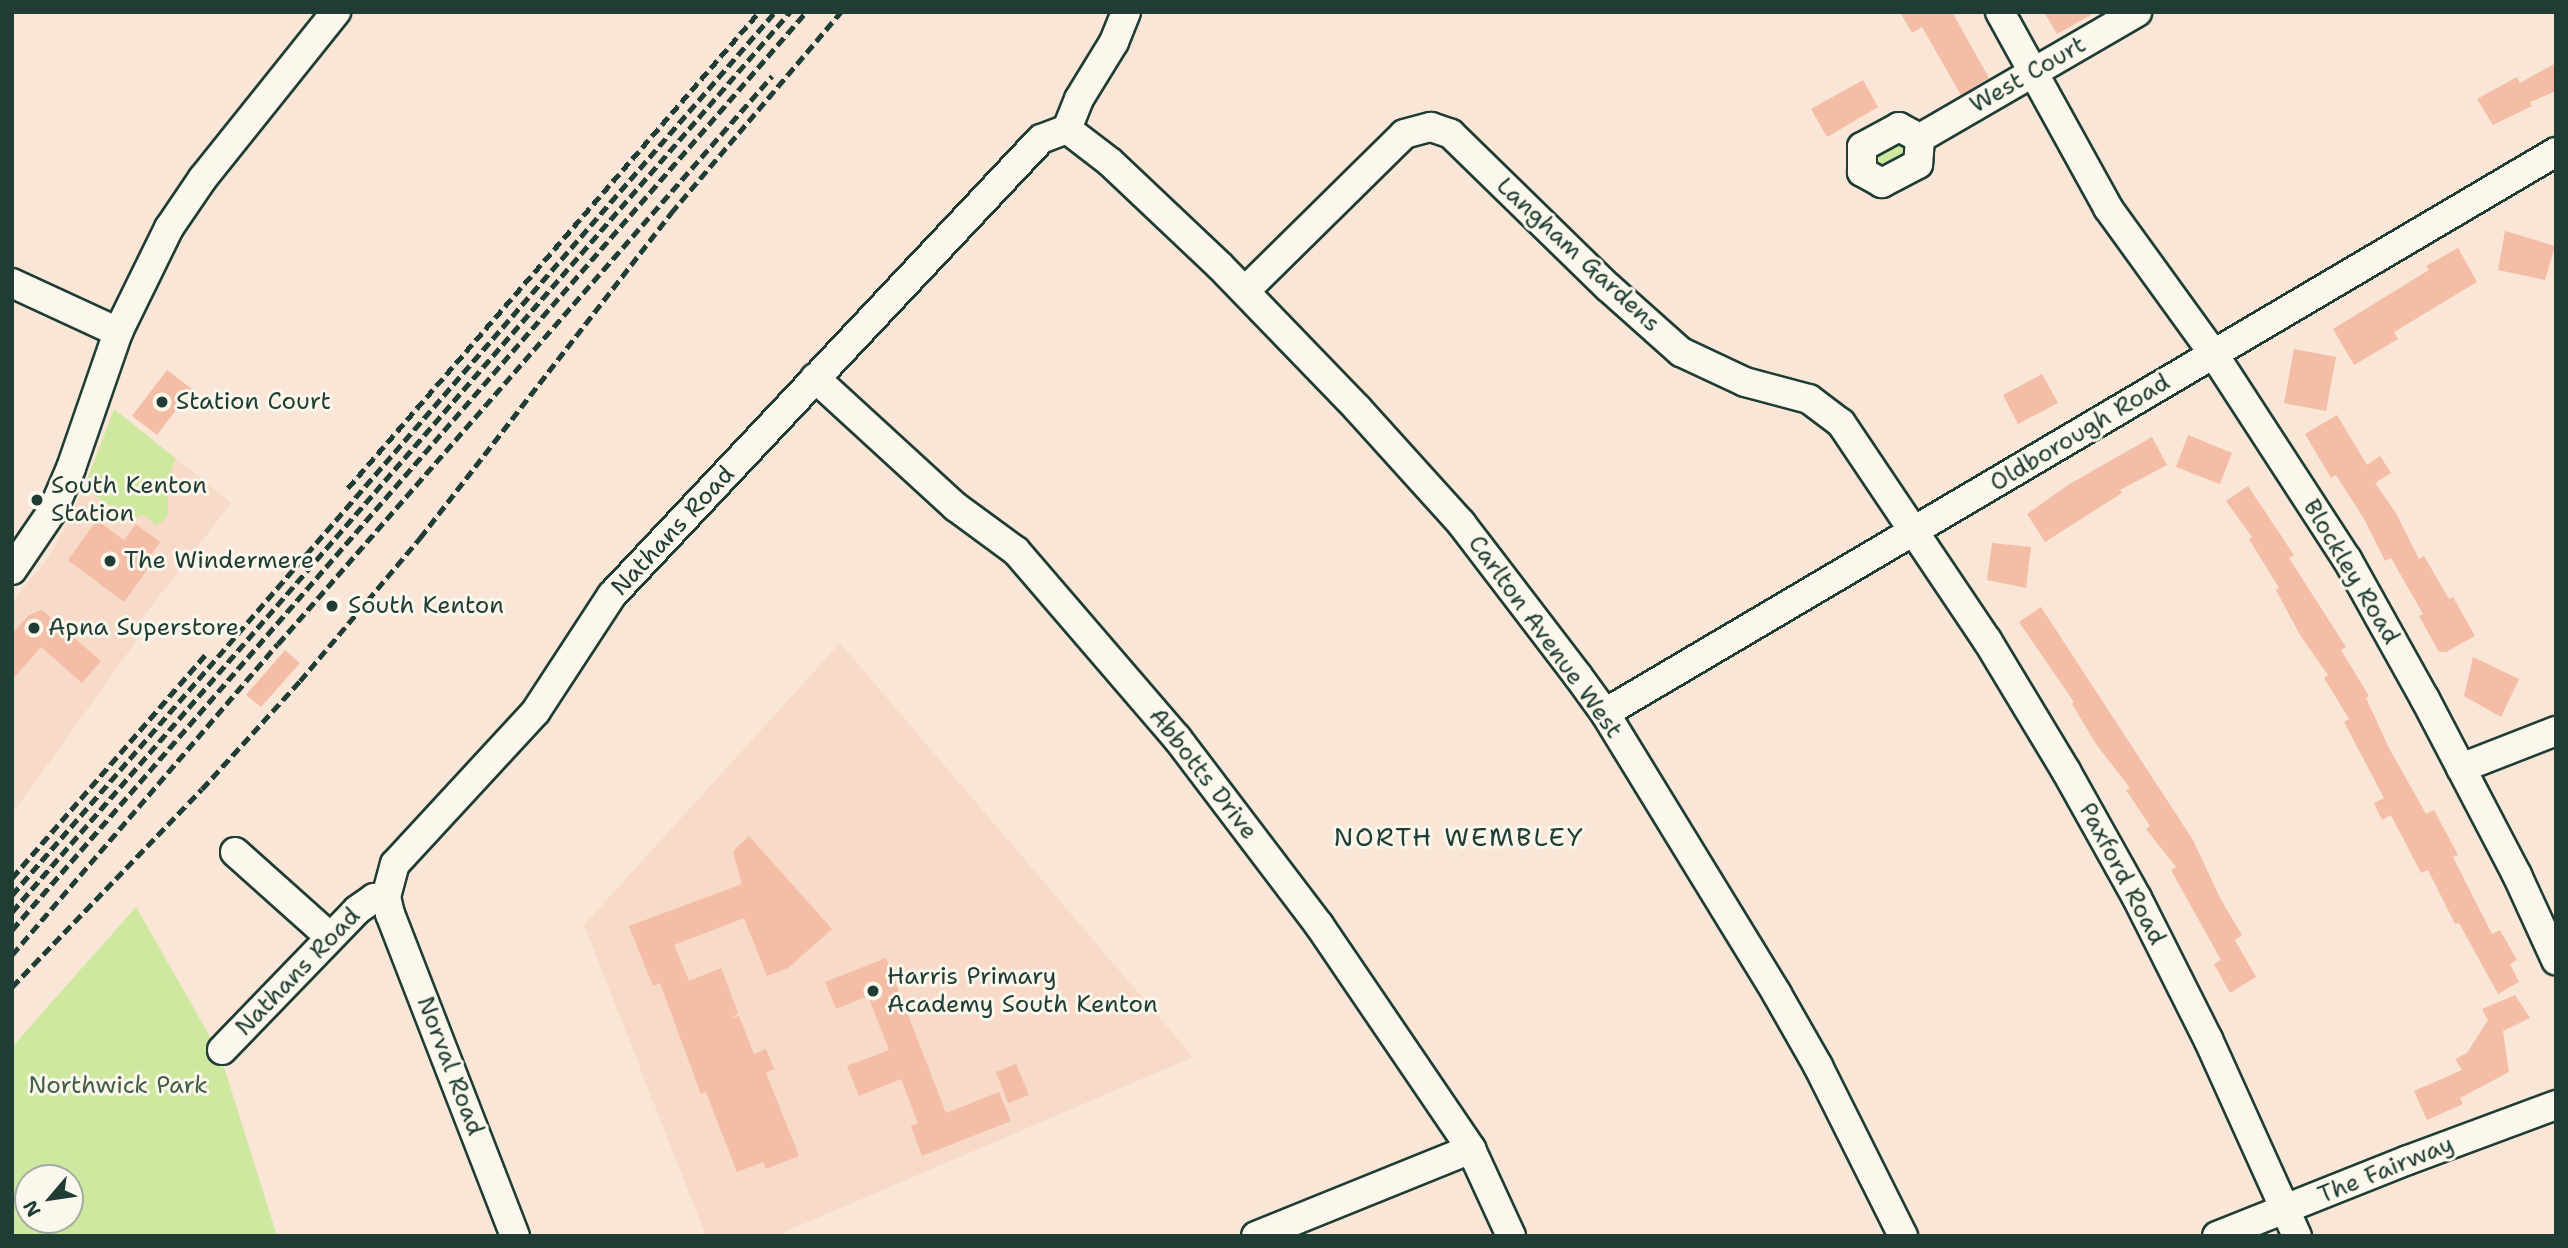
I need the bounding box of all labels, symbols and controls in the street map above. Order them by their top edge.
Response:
street label: West Court [1965,30,2091,120]
street label: Langham Gardens [1490,172,1666,338]
street label: Oldborough Road [1985,368,2175,498]
place label: Station Court [176,388,331,416]
marker: Station Court [154,394,170,410]
street label: Nathans Road [605,460,741,602]
place label: South Kenton Station [51,472,207,528]
marker: South Kenton Station [29,492,45,508]
street label: Blockley Road [2296,494,2406,650]
street label: Carlton Avenue West [1462,530,1628,744]
place label: The Windermere [124,547,314,575]
marker: The Windermere [102,553,118,569]
place label: South Kenton [348,592,504,620]
marker: South Kenton [322,596,342,616]
place label: Apna Superstore [48,614,239,642]
marker: Apna Superstore [26,620,42,636]
street label: Abbotts Drive [1143,702,1263,846]
street label: Paxford Road [2073,798,2171,950]
district label: NORTH WEMBLEY [1335,821,1583,853]
street label: Nathans Road [230,902,366,1042]
place label: Harris Primary Academy South Kenton [887,963,1158,1019]
marker: Harris Primary Academy South Kenton [865,983,881,999]
street label: Norval Road [410,992,490,1140]
park label: Northwick Park [28,1072,208,1100]
street label: The Fairway [2314,1130,2458,1210]
north arrow [14,1164,84,1234]
text: N [17,1196,47,1221]

